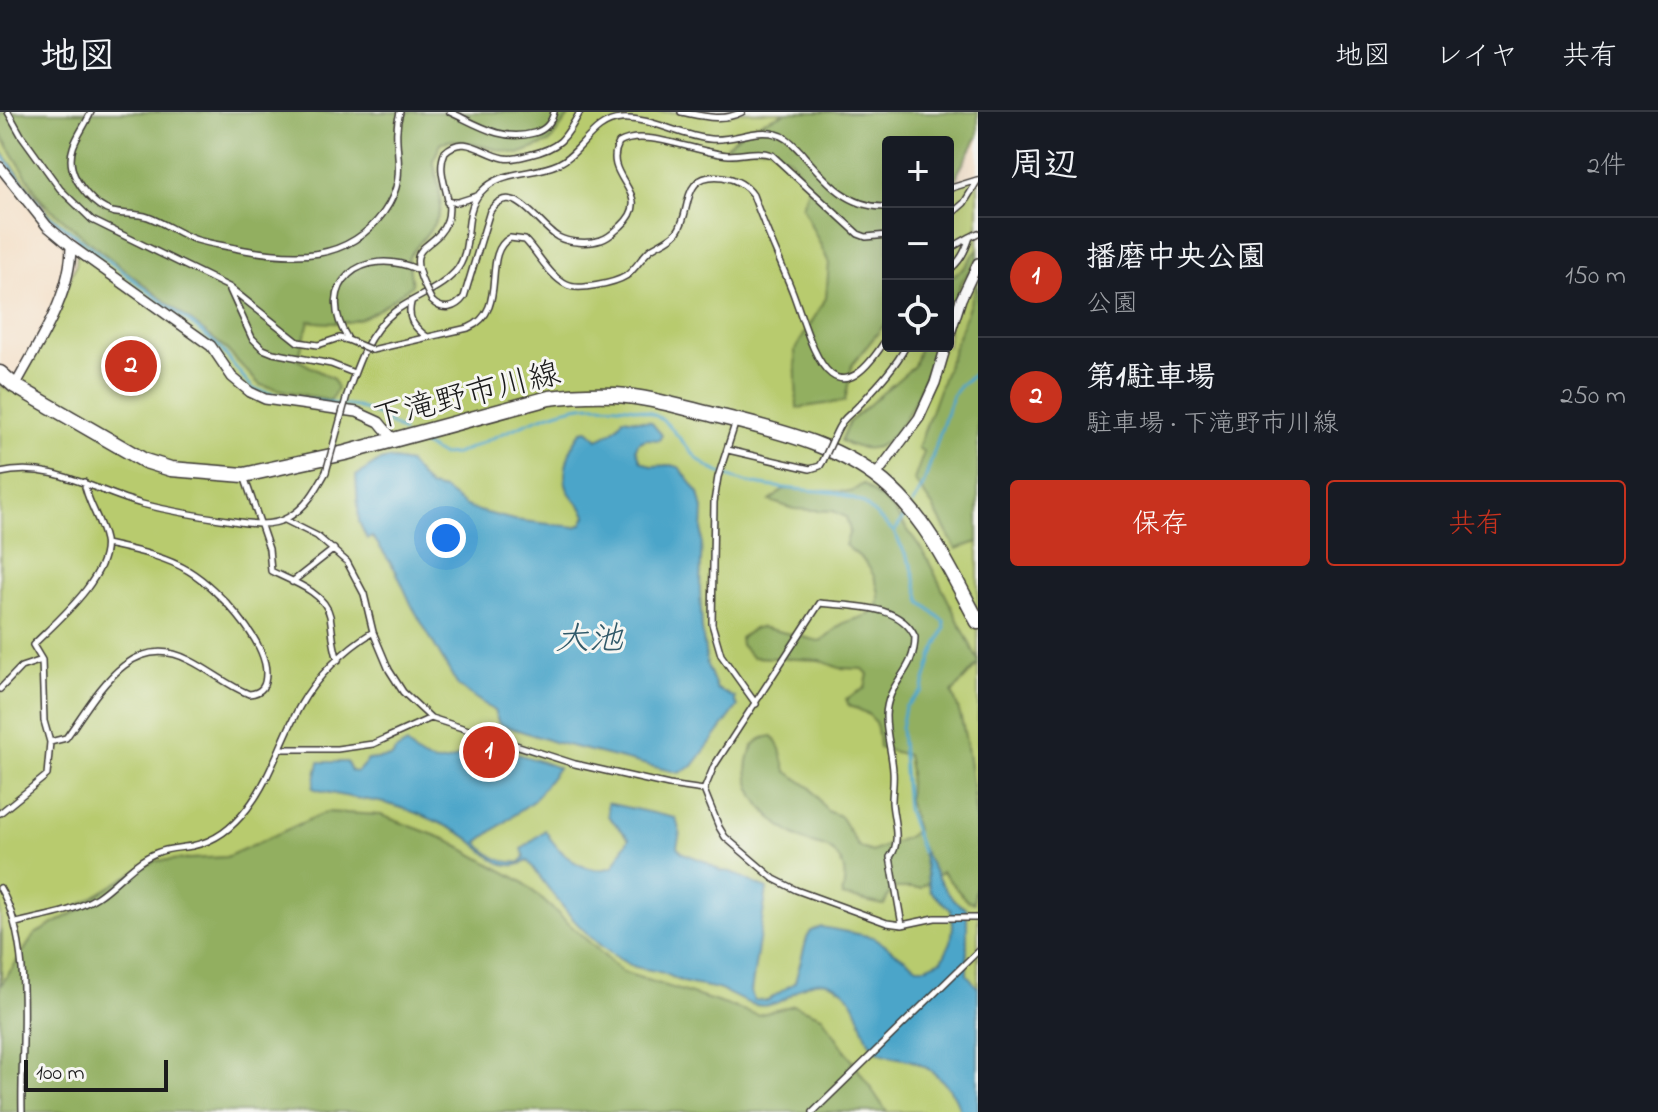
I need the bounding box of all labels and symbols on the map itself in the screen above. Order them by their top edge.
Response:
pin: 2 [105,336,157,396]
street label: 下滝野市川線 [368,351,566,443]
your location [426,518,466,558]
water label: 大池 [555,616,624,666]
pin: 1 [463,722,515,782]
scale bar [24,1056,168,1092]

